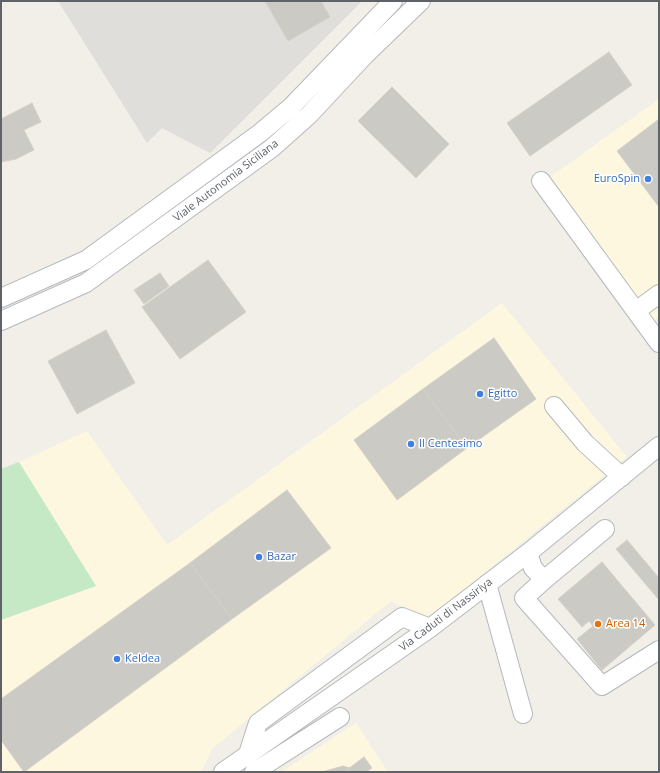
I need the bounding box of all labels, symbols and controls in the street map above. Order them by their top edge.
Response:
street label: Viale Autonomia Siciliana [171,137,281,225]
place label: EuroSpin [594,172,640,186]
marker: EuroSpin [643,174,653,184]
place label: Egitto [488,387,517,401]
marker: Egitto [475,389,485,399]
place label: Il Centesimo [419,437,482,451]
marker: Il Centesimo [406,439,416,449]
place label: Bazar [267,550,296,564]
marker: Bazar [254,552,264,562]
street label: Via Caduti di Nassiriya [397,576,495,654]
place label: Area 14 [606,617,645,631]
marker: Area 14 [593,619,603,629]
place label: KeIdea [125,652,160,666]
marker: KeIdea [112,654,122,664]

